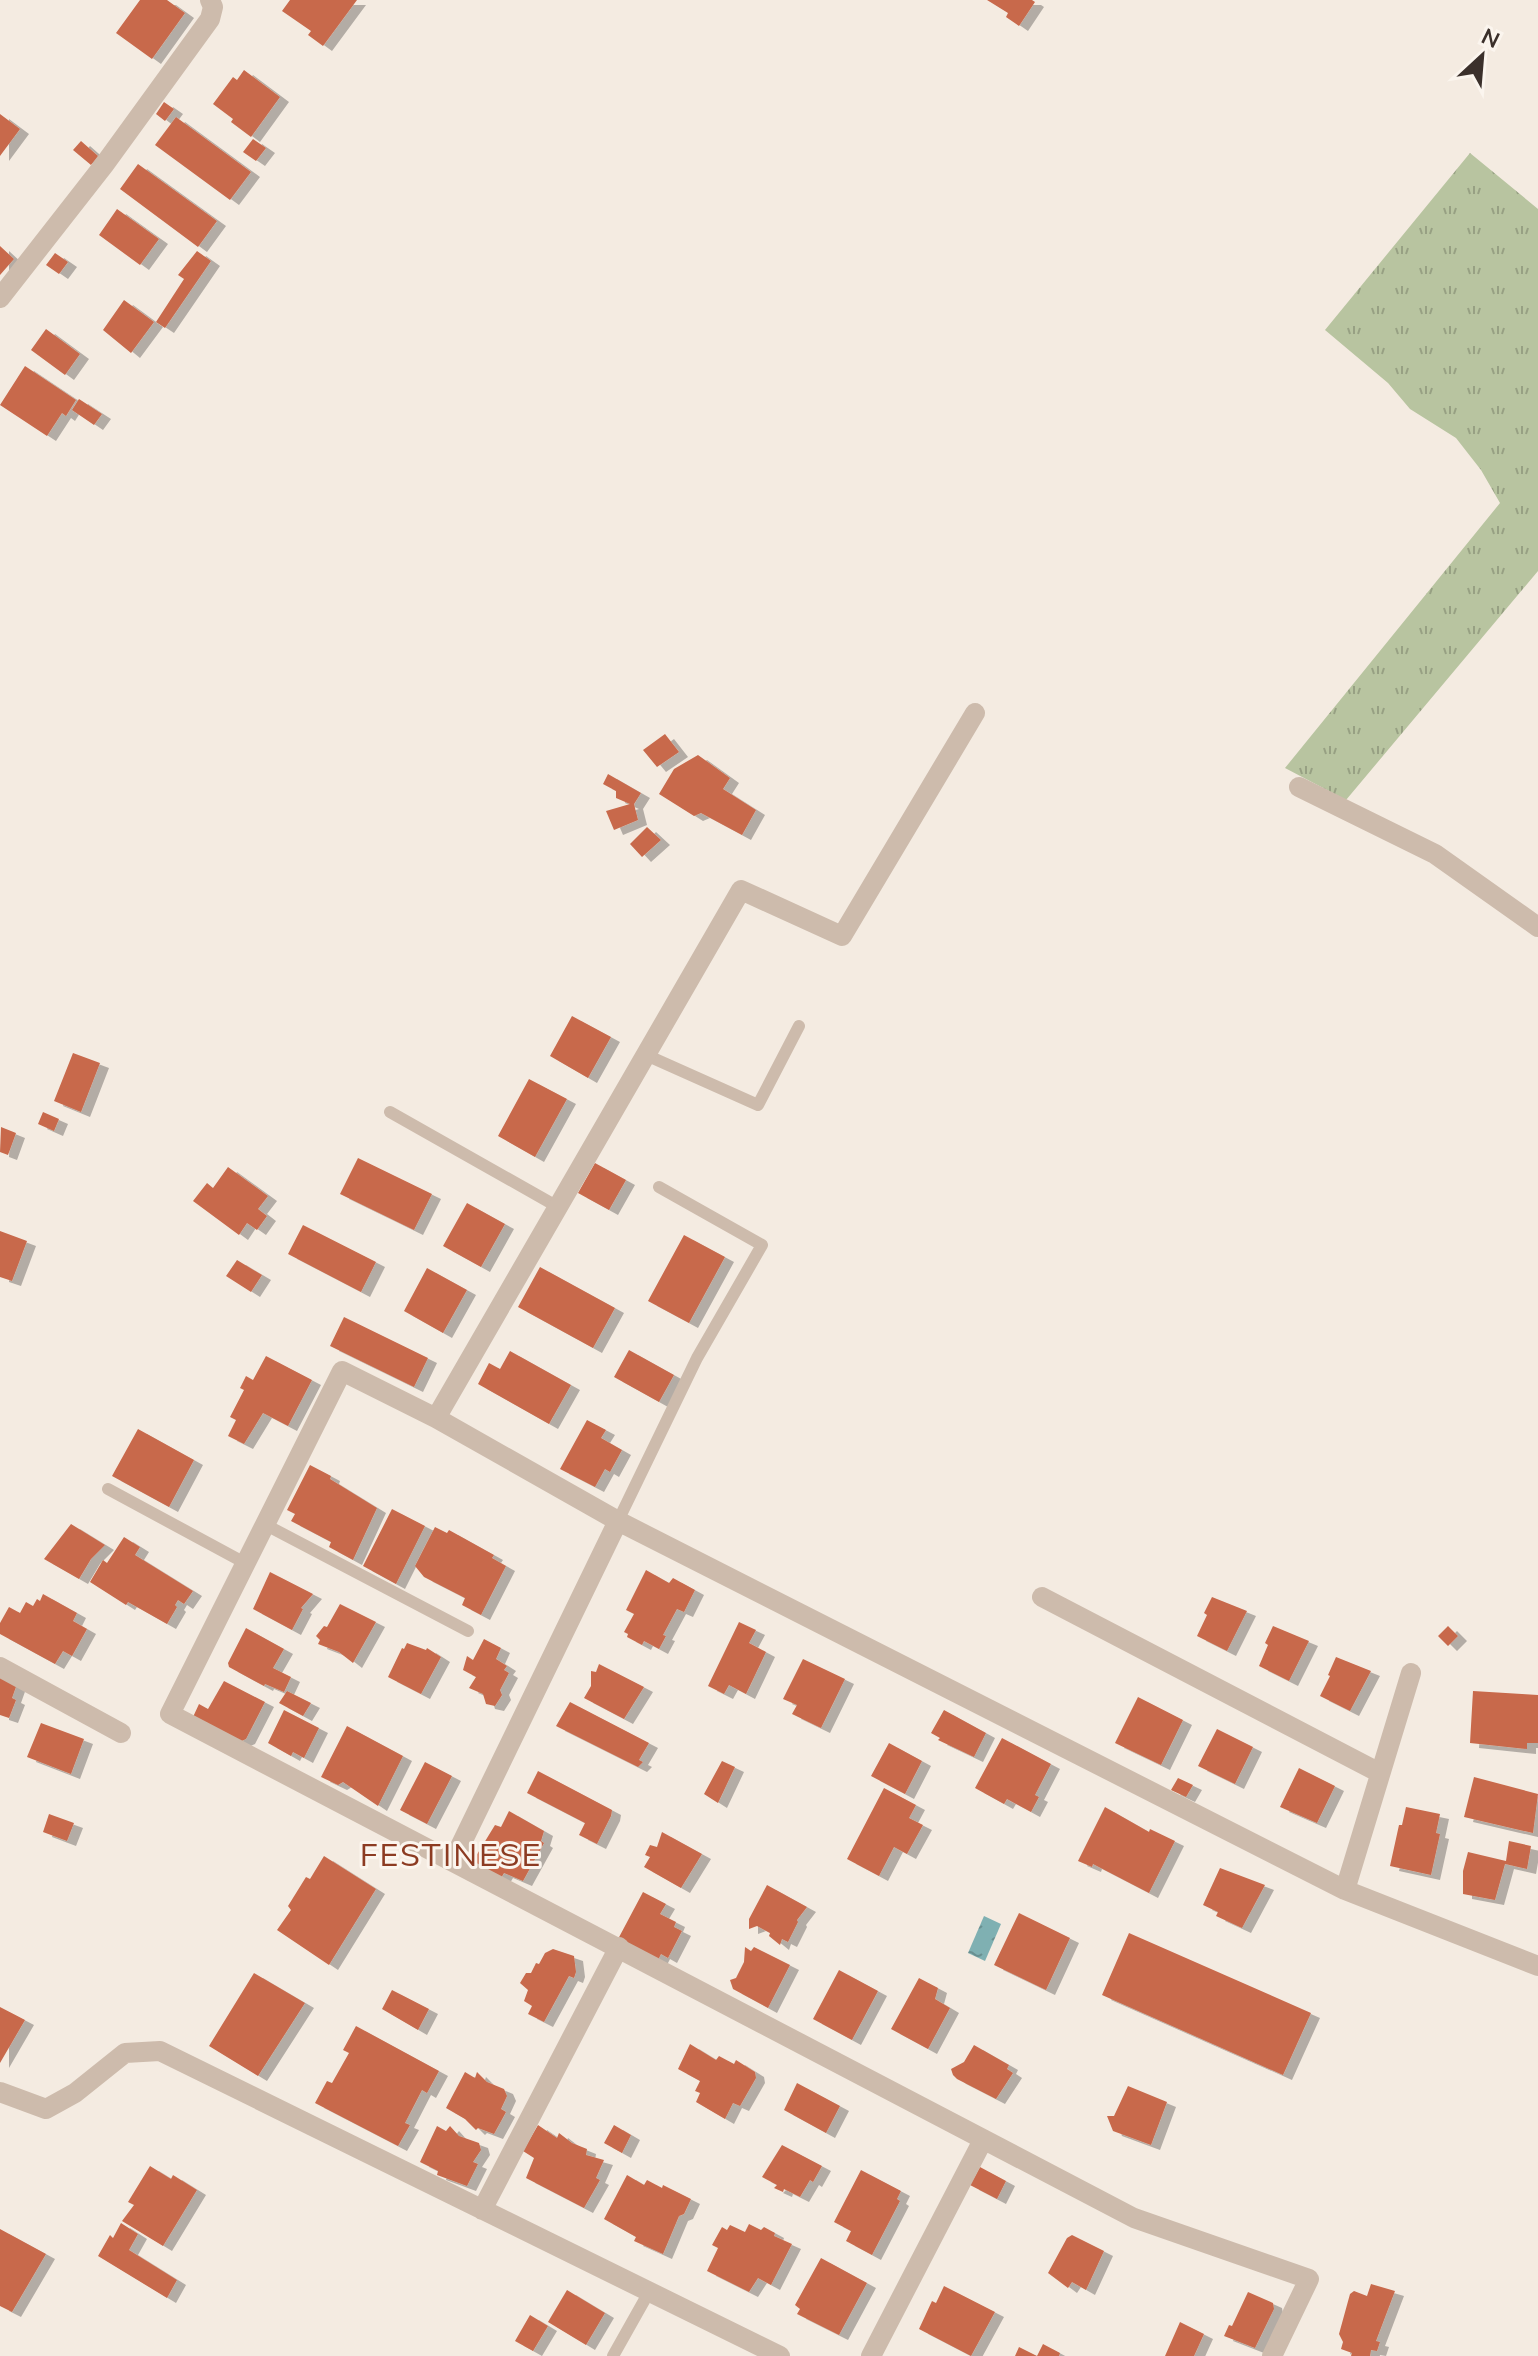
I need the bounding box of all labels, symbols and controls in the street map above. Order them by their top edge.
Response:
north arrow [1442,16,1522,96]
text: N [1477,22,1504,54]
district label: FESTINESE [360,1834,542,1874]

